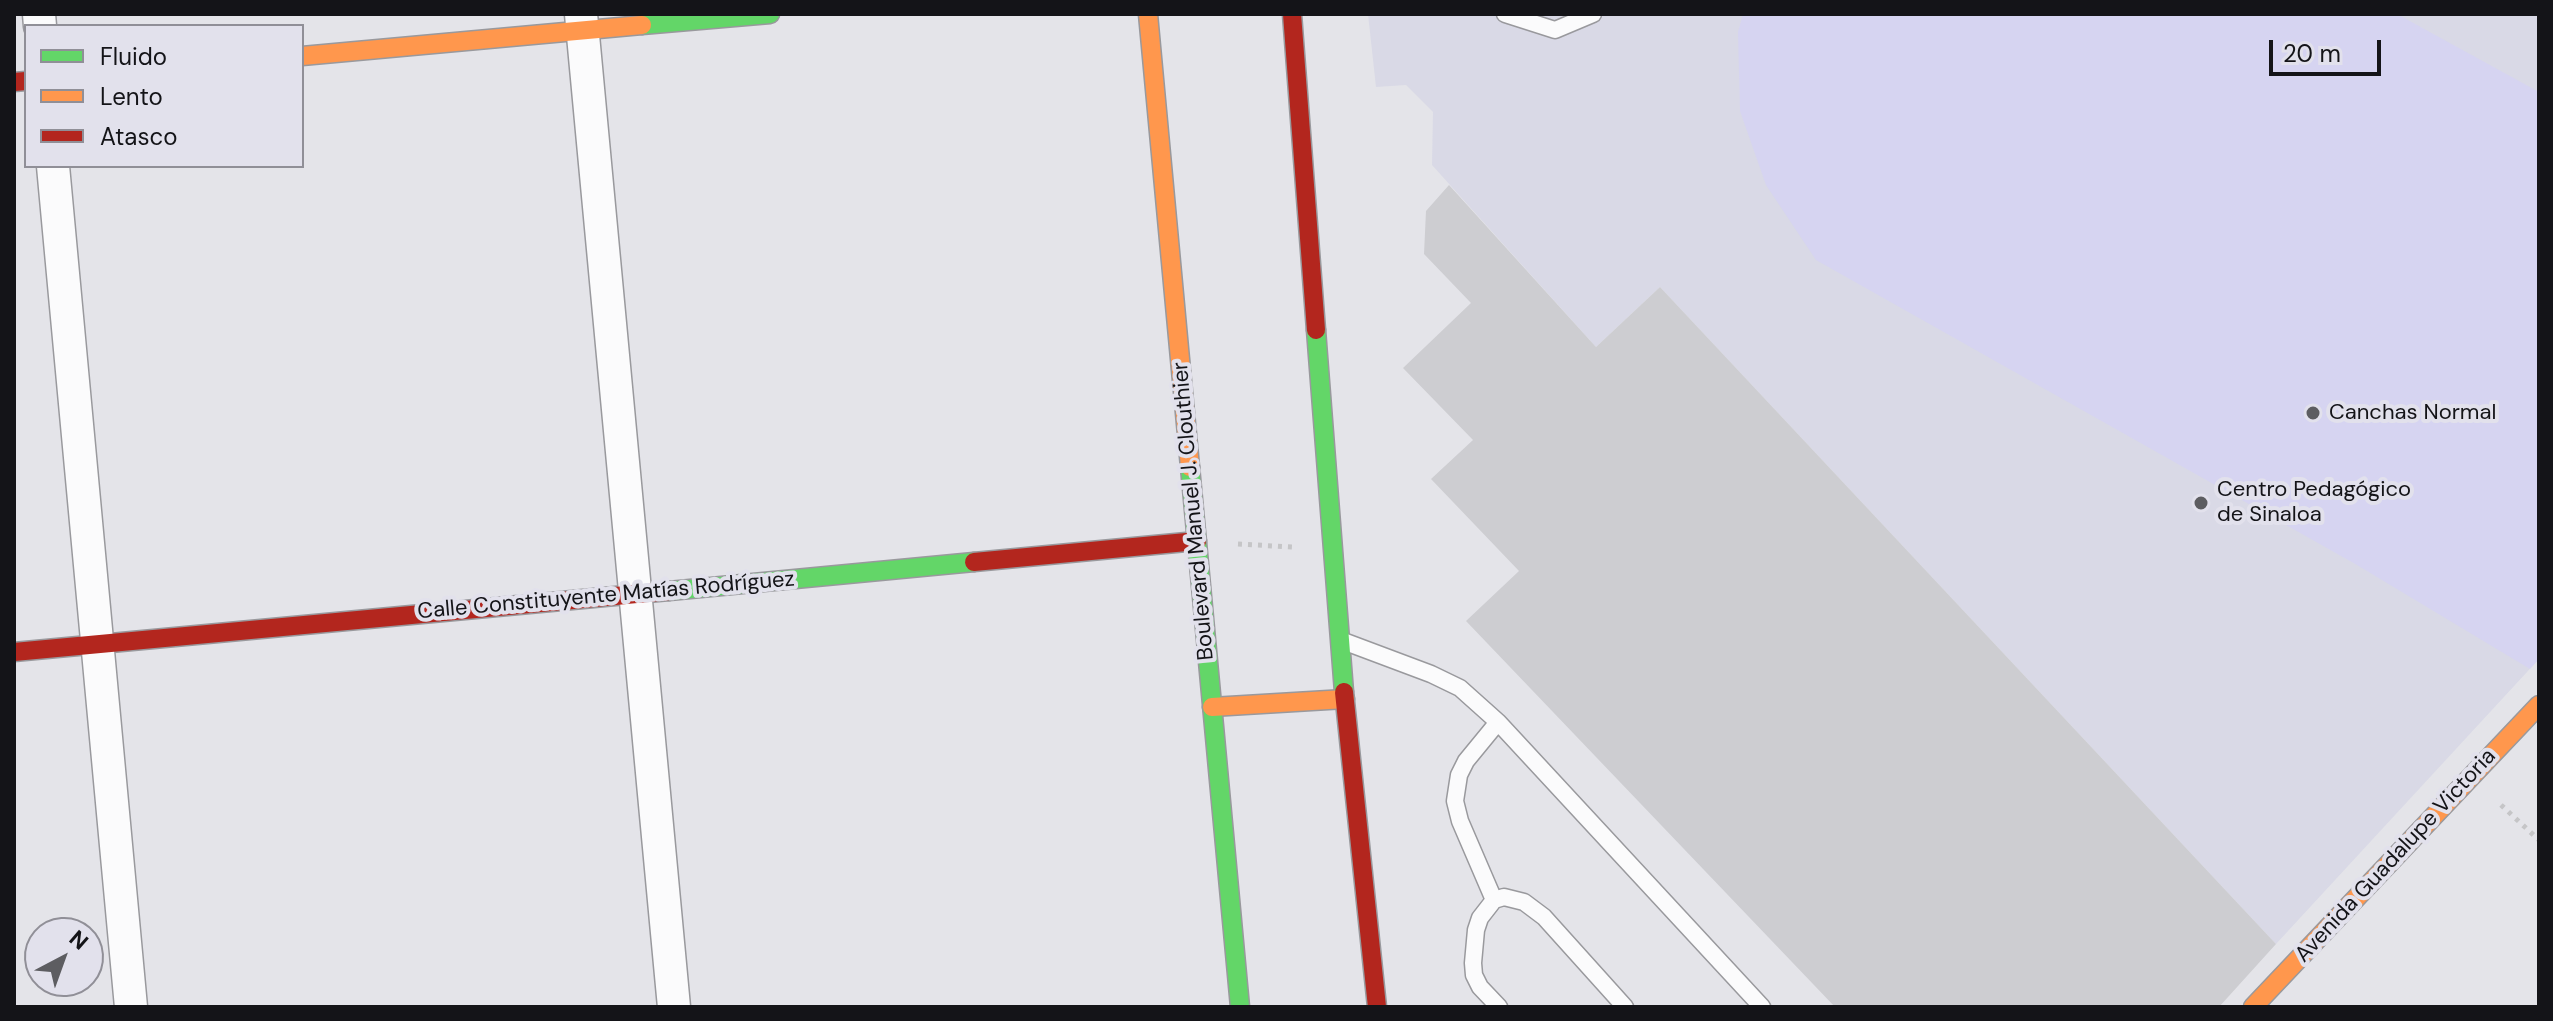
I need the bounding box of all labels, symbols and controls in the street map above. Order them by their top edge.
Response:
legend [24,24,304,168]
scale bar [2273,24,2385,74]
text: 20 m [2283,38,2341,69]
text: Fluido [100,41,167,72]
text: Lento [100,81,163,112]
text: Atasco [100,121,177,152]
street label: Boulevard Manuel J. Clouthier [1168,361,1220,661]
place label: Canchas Normal [2329,400,2496,426]
marker: Canchas Normal [2304,404,2322,422]
place label: Centro Pedagógico de Sinaloa [2217,477,2411,528]
marker: Centro Pedagógico de Sinaloa [2192,494,2210,512]
street label: Calle Constituyente Matías Rodríguez [416,566,796,626]
street label: Avenida Guadalupe Victoria [2290,744,2502,968]
north arrow [24,917,104,997]
text: N [63,924,94,956]

